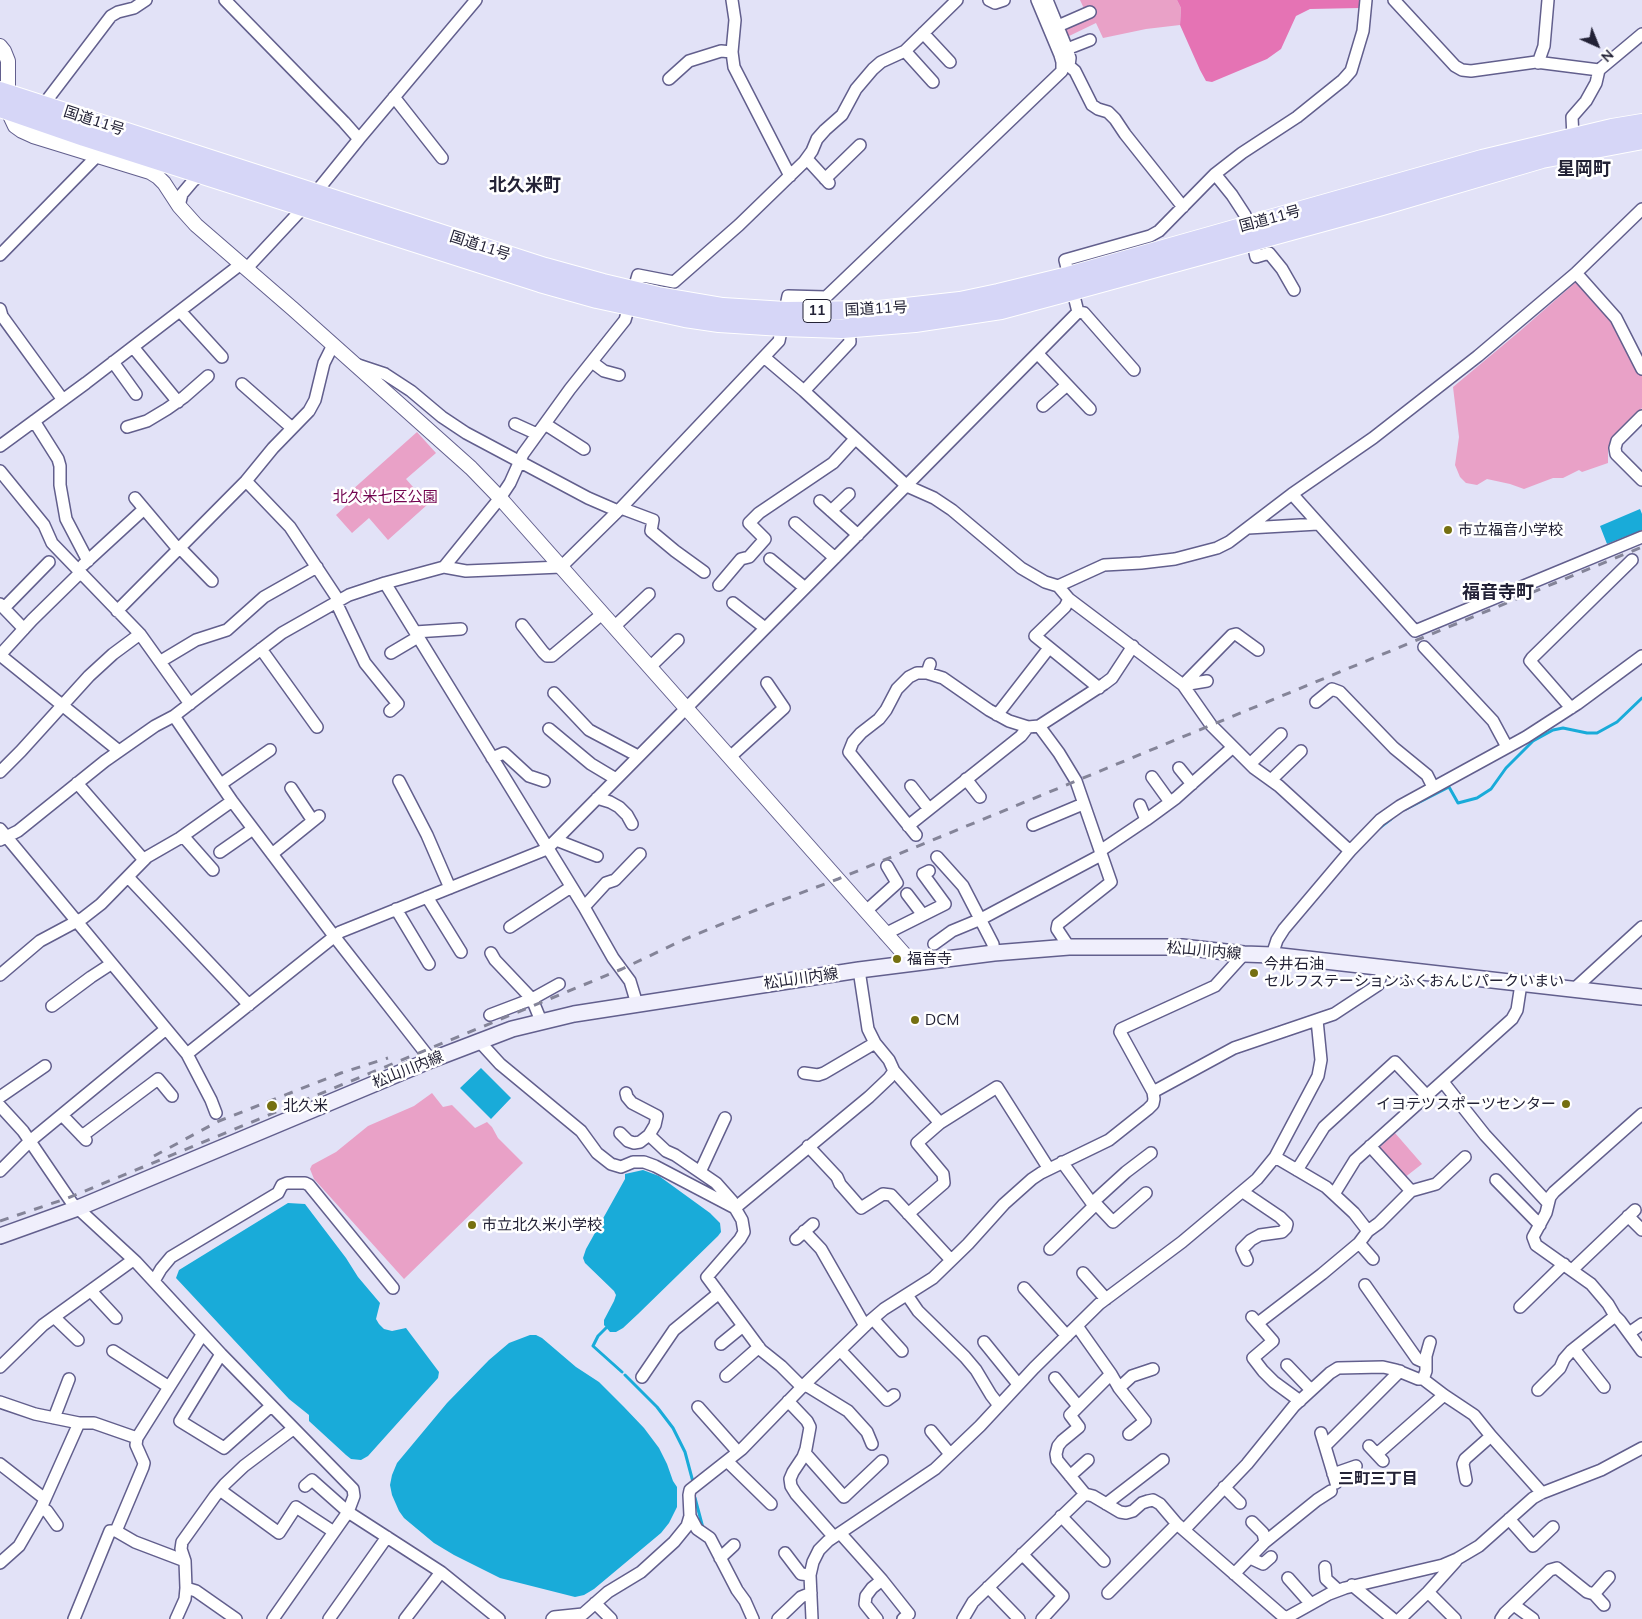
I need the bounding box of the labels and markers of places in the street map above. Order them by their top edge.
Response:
place label: 市立福音小学校 [1458,521,1563,539]
marker: 市立福音小学校 [1442,524,1454,536]
place label: 福音寺 [907,950,952,968]
marker: 福音寺 [891,953,903,965]
place label: 今井石油 セルフステーションふくおんじパークいまい [1264,955,1564,990]
marker: 今井石油 セルフステーションふくおんじパークいまい [1248,967,1260,979]
place label: DCM [925,1011,959,1029]
marker: DCM [909,1014,921,1026]
place label: イヨテツスポーツセンター [1376,1095,1556,1113]
place label: 北久米 [283,1097,328,1115]
marker: イヨテツスポーツセンター [1560,1098,1572,1110]
marker: 北久米 [265,1099,279,1113]
place label: 市立北久米小学校 [482,1216,602,1234]
marker: 市立北久米小学校 [466,1219,478,1231]

